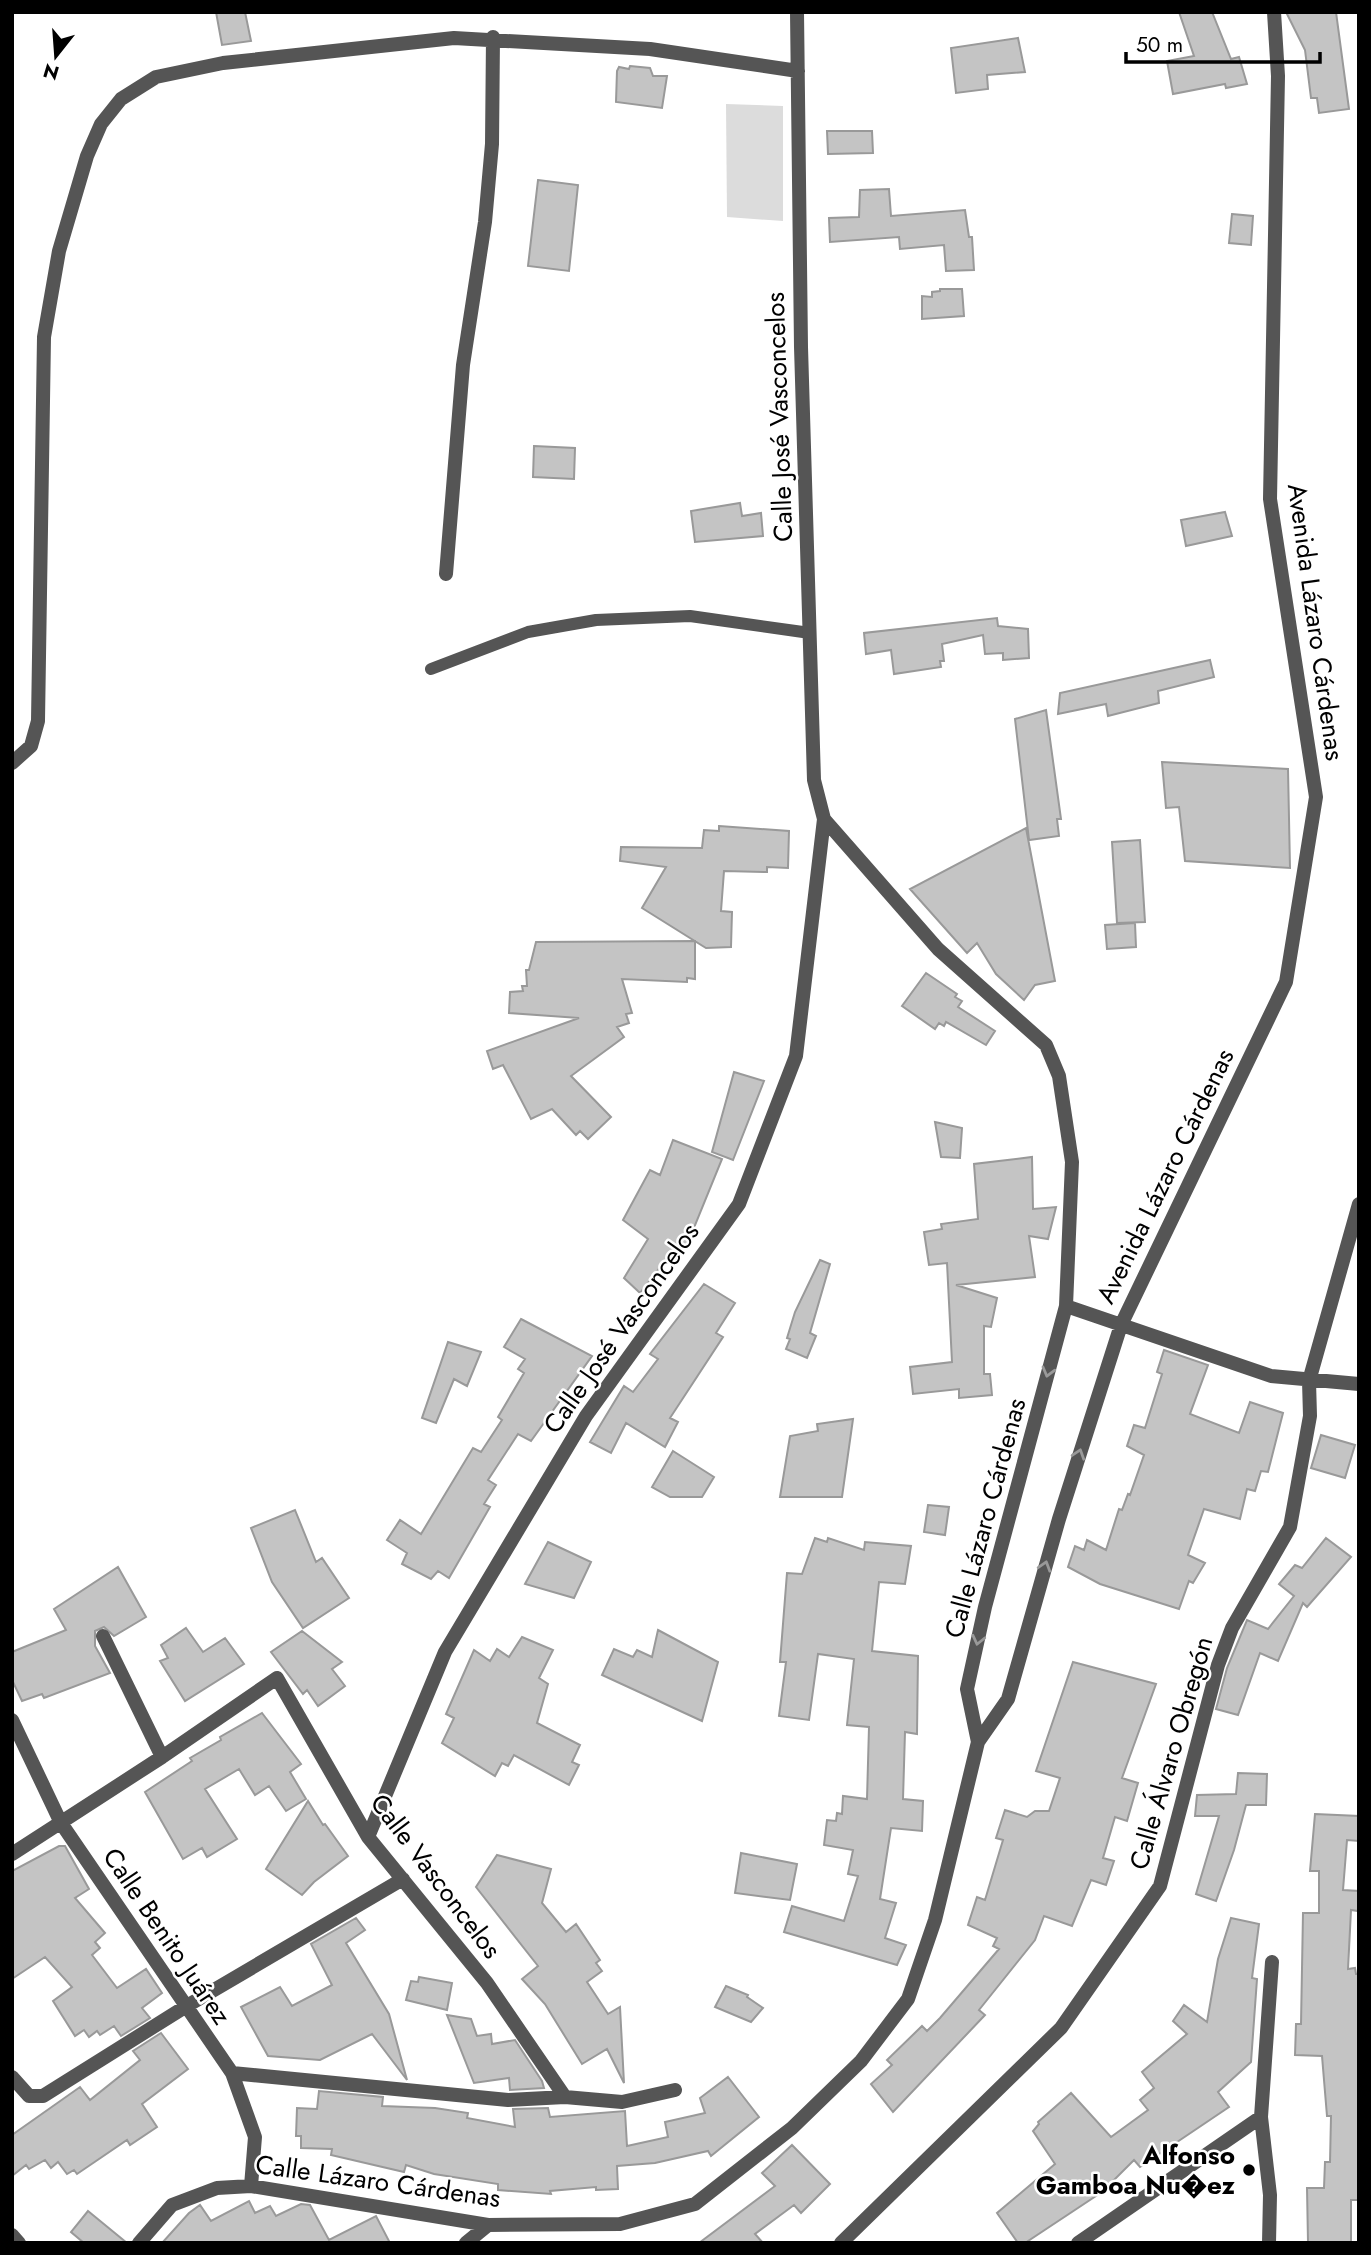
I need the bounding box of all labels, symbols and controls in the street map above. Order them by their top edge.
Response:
north arrow [21,21,91,91]
scale bar [1126,21,1320,65]
text: 50 m [1136,30,1183,60]
text: N [40,57,62,87]
street label: Calle José Vasconcelos [756,291,802,543]
street label: Avenida Lázaro Cárdenas [1278,481,1354,763]
street label: Avenida Lázaro Cárdenas [1087,1042,1243,1310]
street label: Calle José Vasconcelos [534,1215,708,1441]
one-way arrow [1042,1366,1056,1378]
street label: Calle Lázaro Cárdenas [935,1394,1035,1642]
one-way arrow [1071,1449,1086,1461]
one-way arrow [1036,1560,1051,1572]
street label: Calle Álvaro Obregón [1120,1632,1222,1874]
one-way arrow [971,1634,986,1646]
street label: Calle Vasconcelos [361,1786,511,1966]
street label: Calle Benito Juárez [94,1840,240,2032]
place label: Alfonso Gamboa Nu�ez [1036,2136,1235,2204]
street label: Calle Lázaro Cárdenas [253,2145,503,2217]
marker: Alfonso Gamboa Nu�ez [1241,2162,1257,2178]

